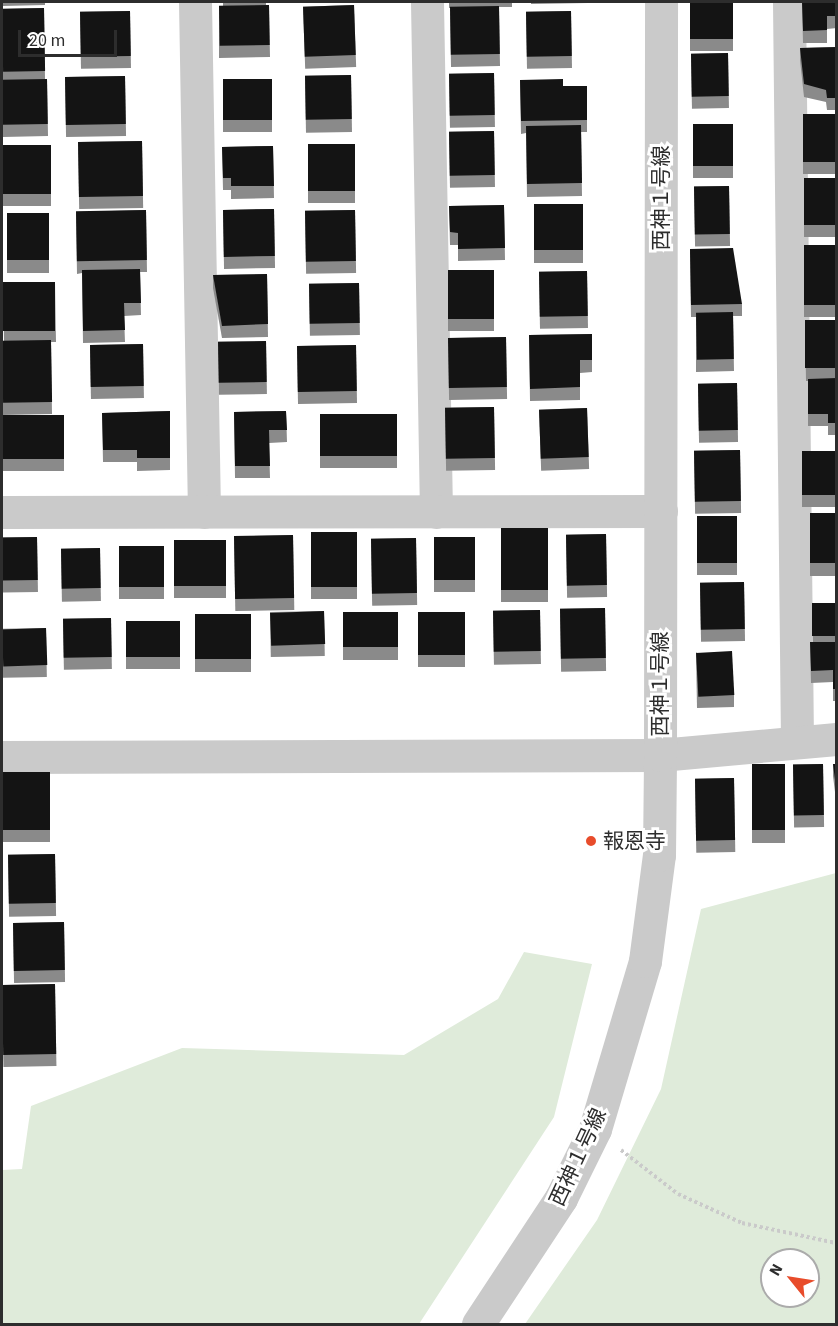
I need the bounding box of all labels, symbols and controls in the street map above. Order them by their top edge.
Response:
scale bar [21,18,120,56]
text: 20 m [29,28,65,53]
street label: 西神１号線 [648,146,674,250]
street label: 西神１号線 [647,632,673,736]
place label: 報恩寺 [603,828,666,854]
marker: 報恩寺 [584,834,598,848]
street label: 西神１号線 [544,1104,612,1210]
north arrow [760,1248,820,1308]
text: N [764,1260,788,1280]

